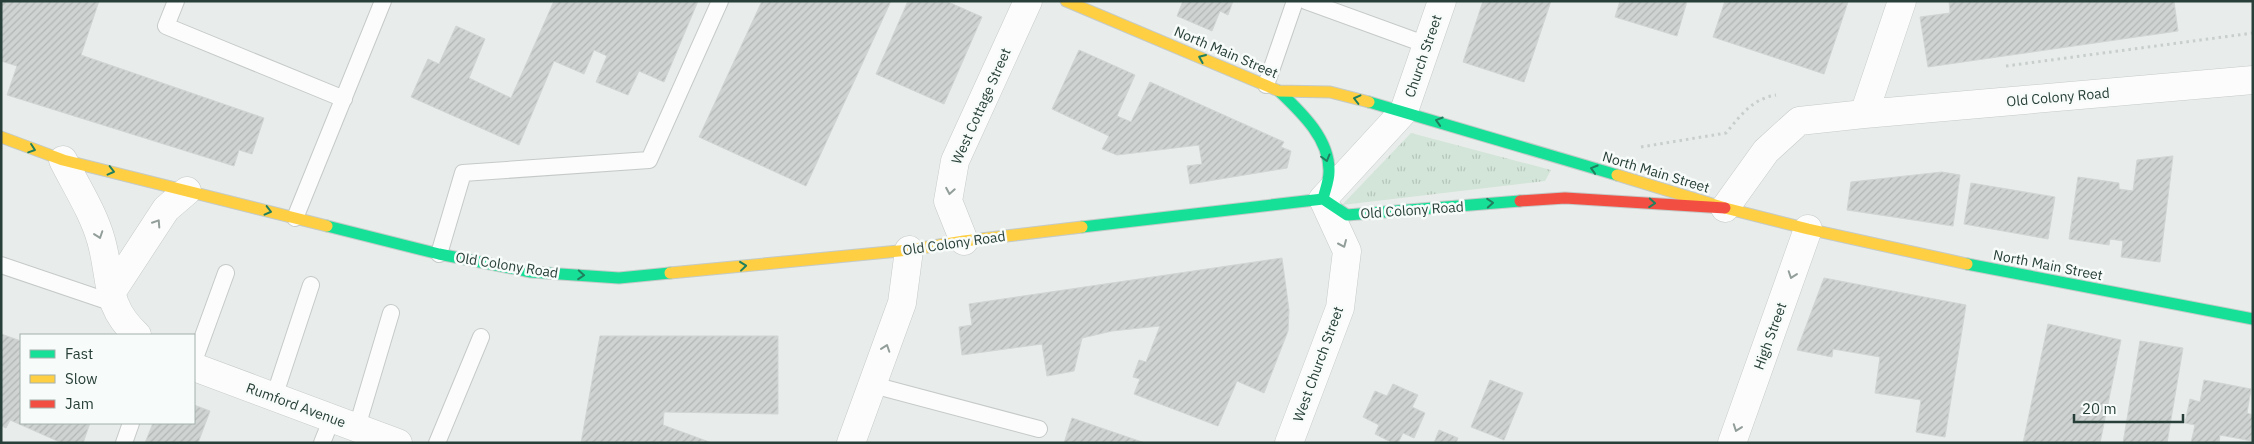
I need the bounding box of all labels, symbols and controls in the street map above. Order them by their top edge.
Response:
street label: Church Street [1400,12,1446,100]
street label: North Main Street [1171,22,1281,82]
street label: West Cottage Street [947,45,1015,167]
one-way arrow [1198,54,1207,65]
street label: Old Colony Road [2006,84,2110,110]
one-way arrow [1353,94,1362,105]
one-way arrow [1435,117,1443,127]
one-way arrow [27,143,36,153]
street label: North Main Street [1600,147,1712,197]
one-way arrow [1320,153,1331,162]
one-way arrow [1591,164,1599,174]
one-way arrow [106,166,114,176]
one-way arrow [945,187,955,196]
street label: Old Colony Road [1360,197,1464,223]
one-way arrow [1486,198,1494,209]
one-way arrow [1648,198,1656,209]
one-way arrow [264,206,272,216]
one-way arrow [151,219,160,228]
street label: Old Colony Road [901,227,1007,259]
one-way arrow [93,230,103,239]
one-way arrow [1337,239,1348,248]
street label: North Main Street [1992,246,2104,284]
street label: Old Colony Road [454,248,560,282]
one-way arrow [739,261,747,272]
one-way arrow [577,270,585,281]
one-way arrow [1788,271,1798,279]
street label: High Street [1749,300,1791,372]
street label: West Church Street [1289,304,1347,424]
legend [20,334,195,424]
text: Fast [65,344,93,363]
one-way arrow [880,344,890,353]
text: Slow [65,369,98,388]
street label: Rumford Avenue [244,379,349,431]
scale bar [2074,392,2183,424]
text: Jam [65,394,94,413]
text: 20 m [2082,399,2117,418]
one-way arrow [1733,424,1743,432]

